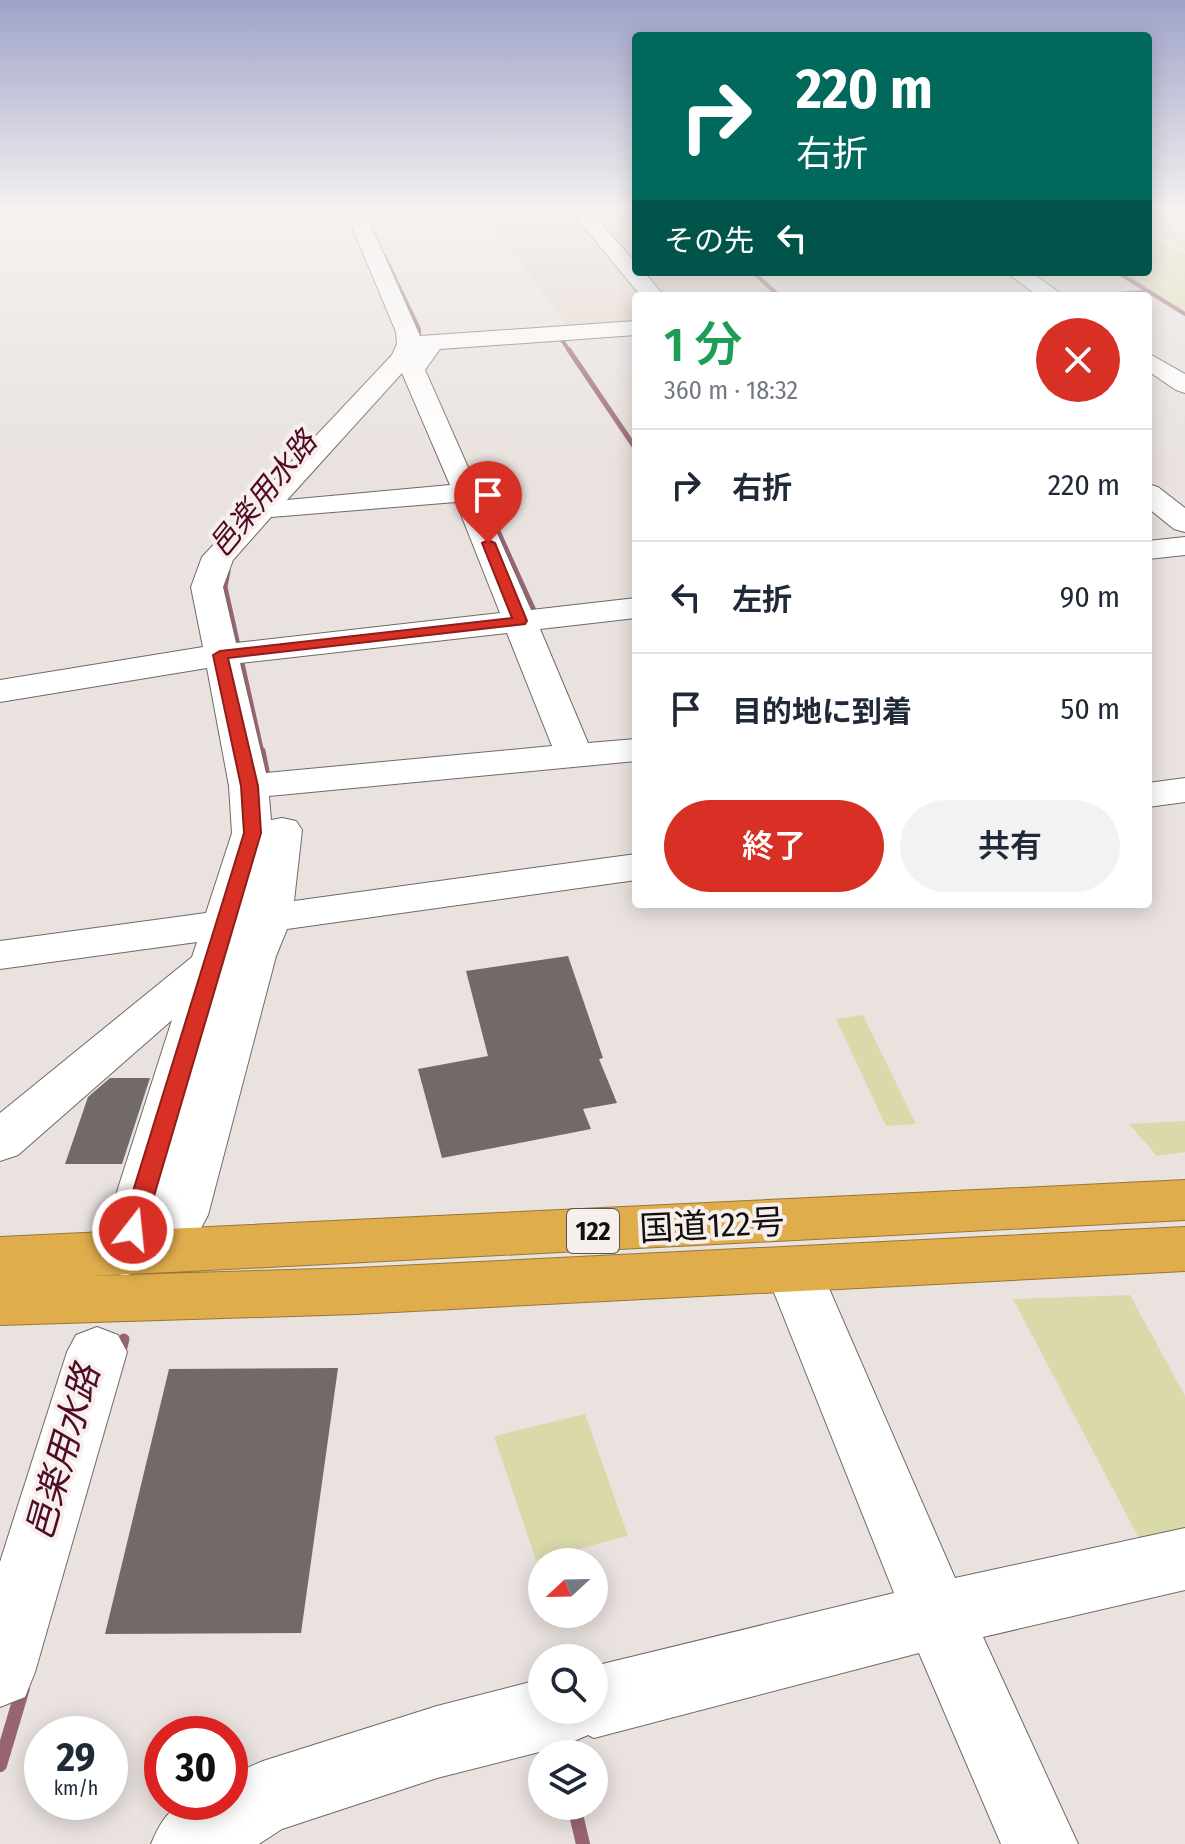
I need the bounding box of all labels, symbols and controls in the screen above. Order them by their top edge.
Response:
text: 220 m [796,56,933,123]
icon: right [664,64,768,168]
text: 右折 [796,132,868,176]
icon: left [770,216,814,260]
text: その先 [664,223,754,259]
text: 1 分 [664,316,742,374]
button: close [1036,318,1120,402]
text: 360 m · 18:32 [664,375,798,406]
water label: 邑楽用水路 [202,422,326,564]
pin [454,461,522,543]
icon: right [664,463,708,507]
text: 220 m [1048,467,1120,503]
text: 右折 [732,470,792,506]
icon: arrive [466,473,510,517]
icon: left [664,575,708,619]
text: 90 m [1060,579,1120,615]
text: 左折 [732,582,792,618]
icon: arrive [664,687,708,731]
text: 50 m [1060,691,1120,727]
text: 目的地に到着 [732,694,912,730]
button: 終了 [664,800,884,892]
button: 共有 [900,800,1120,892]
position arrow [91,1188,175,1272]
street label: 国道122号 [638,1201,786,1250]
road number: 122 [567,1209,619,1253]
water label: 邑楽用水路 [17,1357,110,1545]
north arrow [528,1548,608,1628]
map controls [528,1548,608,1820]
button: search [528,1644,608,1724]
speed limit sign: 30 [144,1716,248,1820]
text: 29 [56,1734,95,1782]
button: layers [528,1740,608,1820]
text: km/h [54,1776,98,1800]

